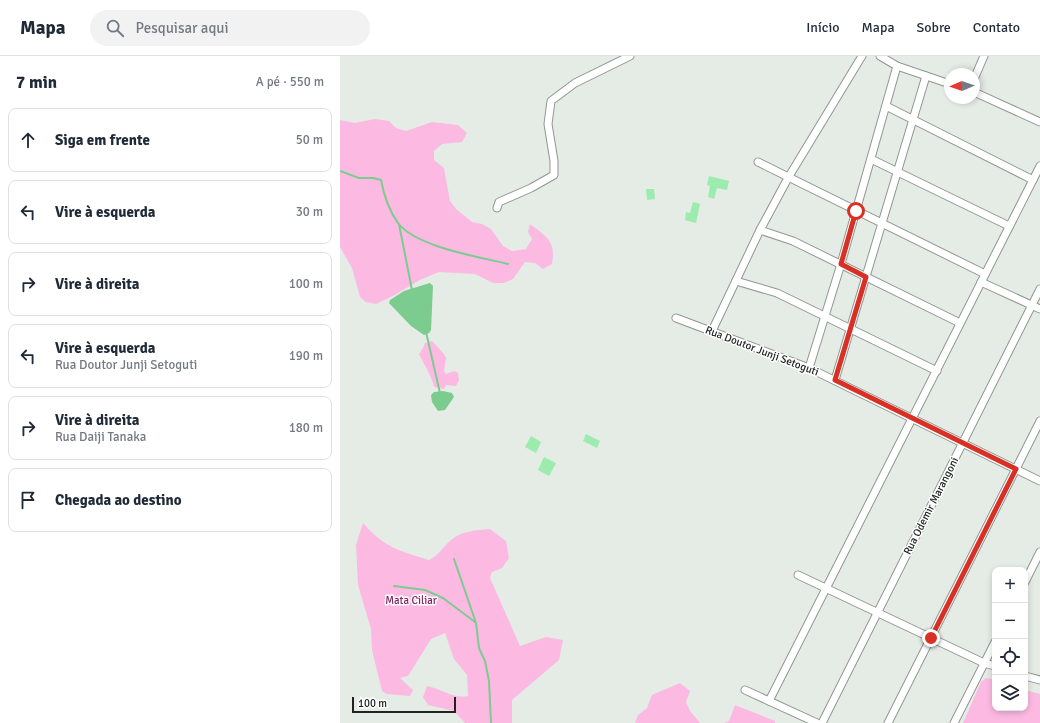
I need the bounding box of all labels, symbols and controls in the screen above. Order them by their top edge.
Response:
search box [90,10,370,46]
text: Mapa [20,16,66,40]
icon: search [104,17,126,39]
text: Pesquisar aqui [136,19,229,37]
text: Início [806,19,840,36]
text: Mapa [862,19,894,36]
text: Sobre [916,19,951,36]
text: Contato [973,19,1020,36]
north arrow [944,68,980,104]
text: 7 min [16,72,57,93]
text: A pé · 550 m [256,74,324,90]
icon: ahead [17,129,39,151]
text: Siga em frente [55,131,150,149]
text: 50 m [296,132,323,148]
icon: left [17,201,39,223]
route start [847,202,865,220]
text: Vire à esquerda [55,203,155,221]
text: 30 m [296,204,323,220]
icon: right [17,273,39,295]
text: Vire à direita [55,275,139,293]
text: 100 m [289,276,323,292]
street label: Rua Doutor Junji Setoguti [703,323,821,379]
text: Vire à esquerda [55,339,155,357]
icon: left [17,345,39,367]
text: 190 m [289,348,323,364]
text: Rua Doutor Junji Setoguti [55,357,197,373]
text: Vire à direita [55,411,139,429]
icon: right [17,417,39,439]
text: 180 m [289,420,323,436]
text: Rua Daiji Tanaka [55,429,146,445]
street label: Rua Odemir Marangoni [901,455,961,557]
icon: arrive [17,489,39,511]
text: Chegada ao destino [55,491,182,509]
map controls [992,567,1028,711]
button: + [992,567,1028,603]
park label: Mata Ciliar [385,594,437,607]
button: − [992,603,1028,639]
route end [922,629,940,647]
button: locate [992,639,1028,675]
button: layers [992,675,1028,711]
scale bar [352,695,456,714]
text: 100 m [358,697,387,710]

